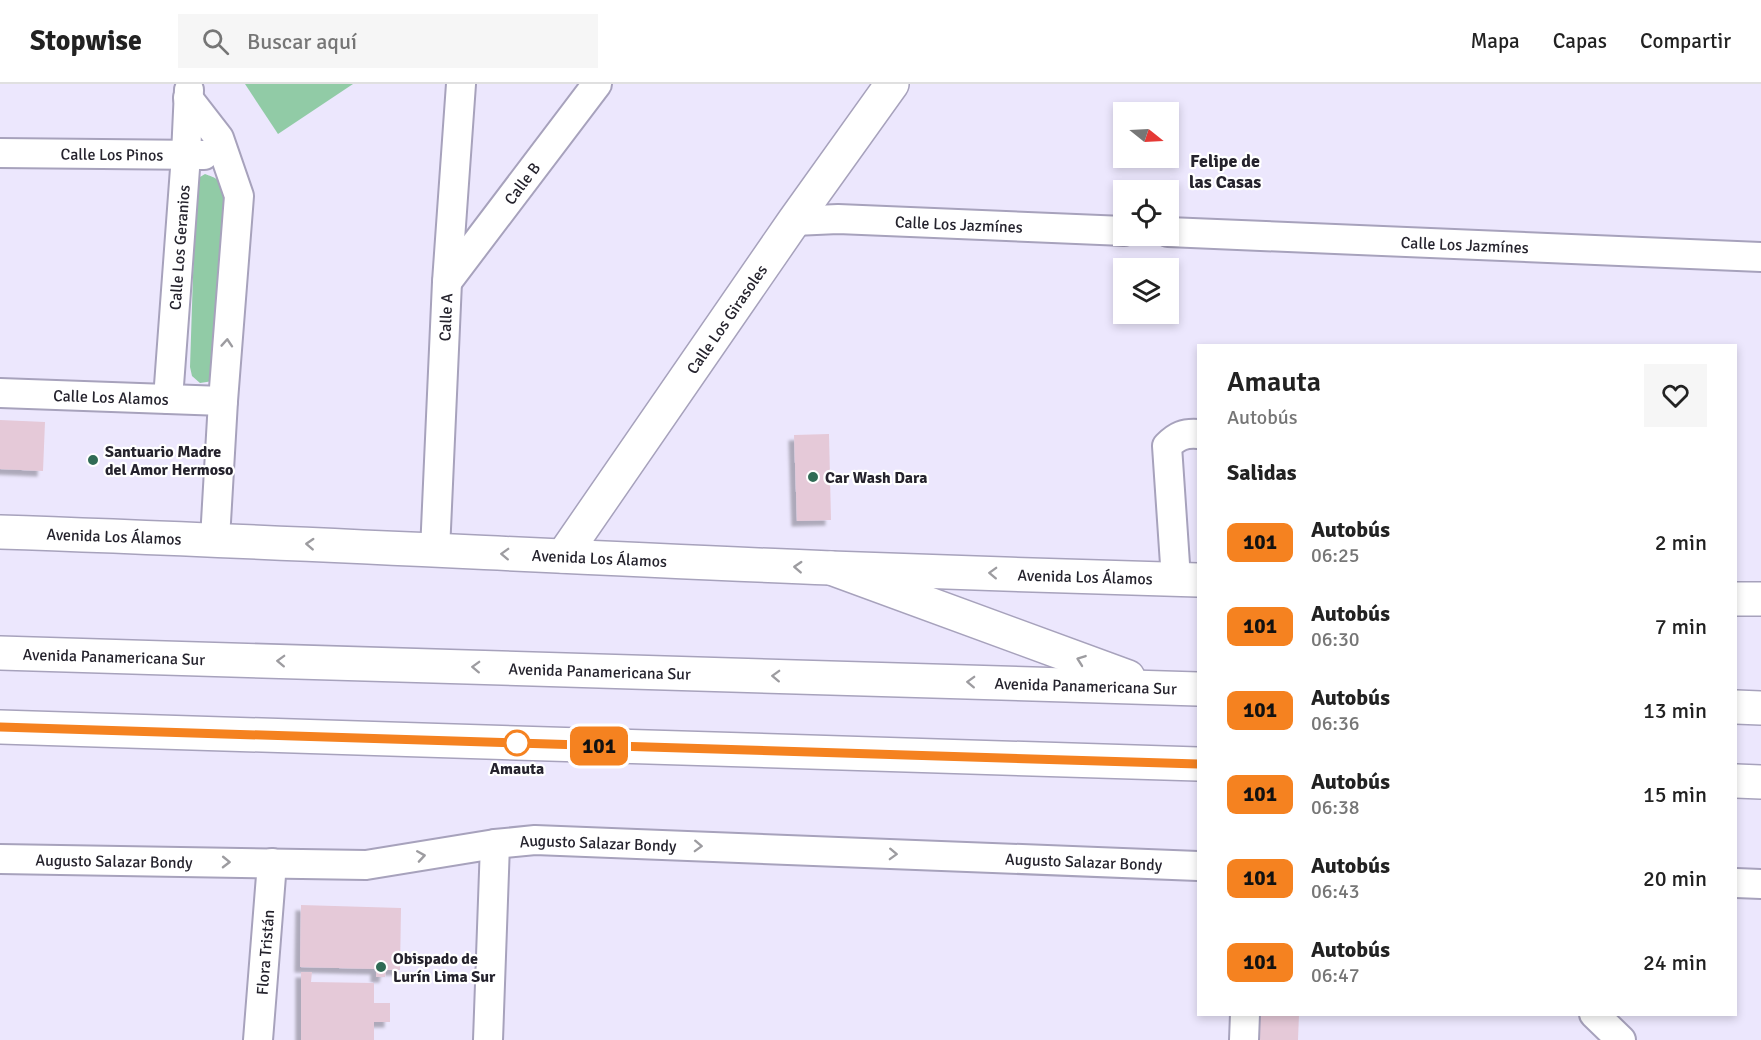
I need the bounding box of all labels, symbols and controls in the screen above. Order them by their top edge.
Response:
search box [178,14,598,68]
text: Stopwise [30,24,142,58]
icon: search [199,25,232,58]
text: Buscar aquí [247,28,357,55]
text: Mapa [1470,28,1520,54]
text: Capas [1553,28,1607,54]
text: Compartir [1640,28,1731,54]
north arrow [1113,102,1179,168]
map controls [1113,102,1179,324]
street label: Calle Los Pinos [61,145,163,166]
district label: Felipe de las Casas [1189,150,1261,193]
street label: Calle B [500,159,545,209]
button: locate [1113,180,1179,246]
street label: Calle Los Geranios [166,184,195,311]
street label: Calle Los Jazmínes [894,212,1023,238]
street label: Calle Los Jazmínes [1400,233,1529,258]
button: layers [1113,258,1179,324]
street label: Calle Los Girasoles [683,261,772,378]
street label: Calle A [435,293,457,342]
one-way arrow [220,338,233,347]
button: heart [1644,364,1707,427]
text: Amauta [1227,365,1321,399]
street label: Calle Los Alamos [53,386,169,410]
text: Autobús [1227,405,1297,430]
place label: Santuario Madre del Amor Hermoso [105,442,233,480]
marker: Santuario Madre del Amor Hermoso [86,453,100,467]
text: Salidas [1227,459,1297,486]
place label: Car Wash Dara [825,468,927,488]
marker: Car Wash Dara [806,470,820,484]
text: Autobús [1311,516,1390,543]
street label: Avenida Los Álamos [46,525,182,550]
text: 101 [1243,529,1277,555]
text: 2 min [1655,529,1707,556]
one-way arrow [305,538,314,551]
text: 06:25 [1311,543,1360,568]
street label: Avenida Los Álamos [531,546,667,572]
one-way arrow [500,547,509,560]
one-way arrow [794,560,803,573]
street label: Avenida Los Álamos [1017,565,1153,590]
one-way arrow [989,567,998,580]
text: Autobús [1311,600,1390,627]
text: 101 [1243,613,1277,639]
text: 7 min [1655,613,1707,640]
text: 06:30 [1311,627,1360,652]
street label: Avenida Panamericana Sur [22,645,206,670]
one-way arrow [1076,654,1087,667]
one-way arrow [277,655,286,667]
street label: Avenida Panamericana Sur [508,659,691,685]
one-way arrow [472,661,481,673]
one-way arrow [772,669,781,682]
street label: Avenida Panamericana Sur [994,674,1177,699]
one-way arrow [966,675,975,688]
text: Autobús [1311,684,1390,711]
text: 101 [1243,697,1277,723]
text: 13 min [1643,697,1707,724]
text: 06:36 [1311,711,1360,736]
line badge: 101 [564,726,634,766]
marker: Amauta [504,730,530,756]
text: 101 [582,733,616,759]
place label: Amauta [490,759,544,779]
text: Autobús [1311,768,1390,795]
text: 101 [1243,781,1277,807]
text: 15 min [1643,781,1707,808]
text: 06:38 [1311,795,1360,820]
street label: Augusto Salazar Bondy [519,831,677,857]
one-way arrow [694,840,703,853]
one-way arrow [889,847,898,860]
street label: Augusto Salazar Bondy [1005,849,1163,876]
street label: Augusto Salazar Bondy [35,851,193,873]
one-way arrow [416,851,425,863]
text: Autobús [1311,852,1390,879]
one-way arrow [222,856,231,868]
text: 101 [1243,865,1277,891]
text: 20 min [1643,865,1707,892]
text: 06:43 [1311,879,1360,904]
street label: Flora Tristán [253,909,279,996]
text: Autobús [1311,936,1390,963]
place label: Obispado de Lurín Lima Sur [393,949,496,987]
text: 101 [1243,949,1277,975]
text: 24 min [1643,949,1707,976]
marker: Obispado de Lurín Lima Sur [374,960,388,974]
text: 06:47 [1311,963,1360,988]

